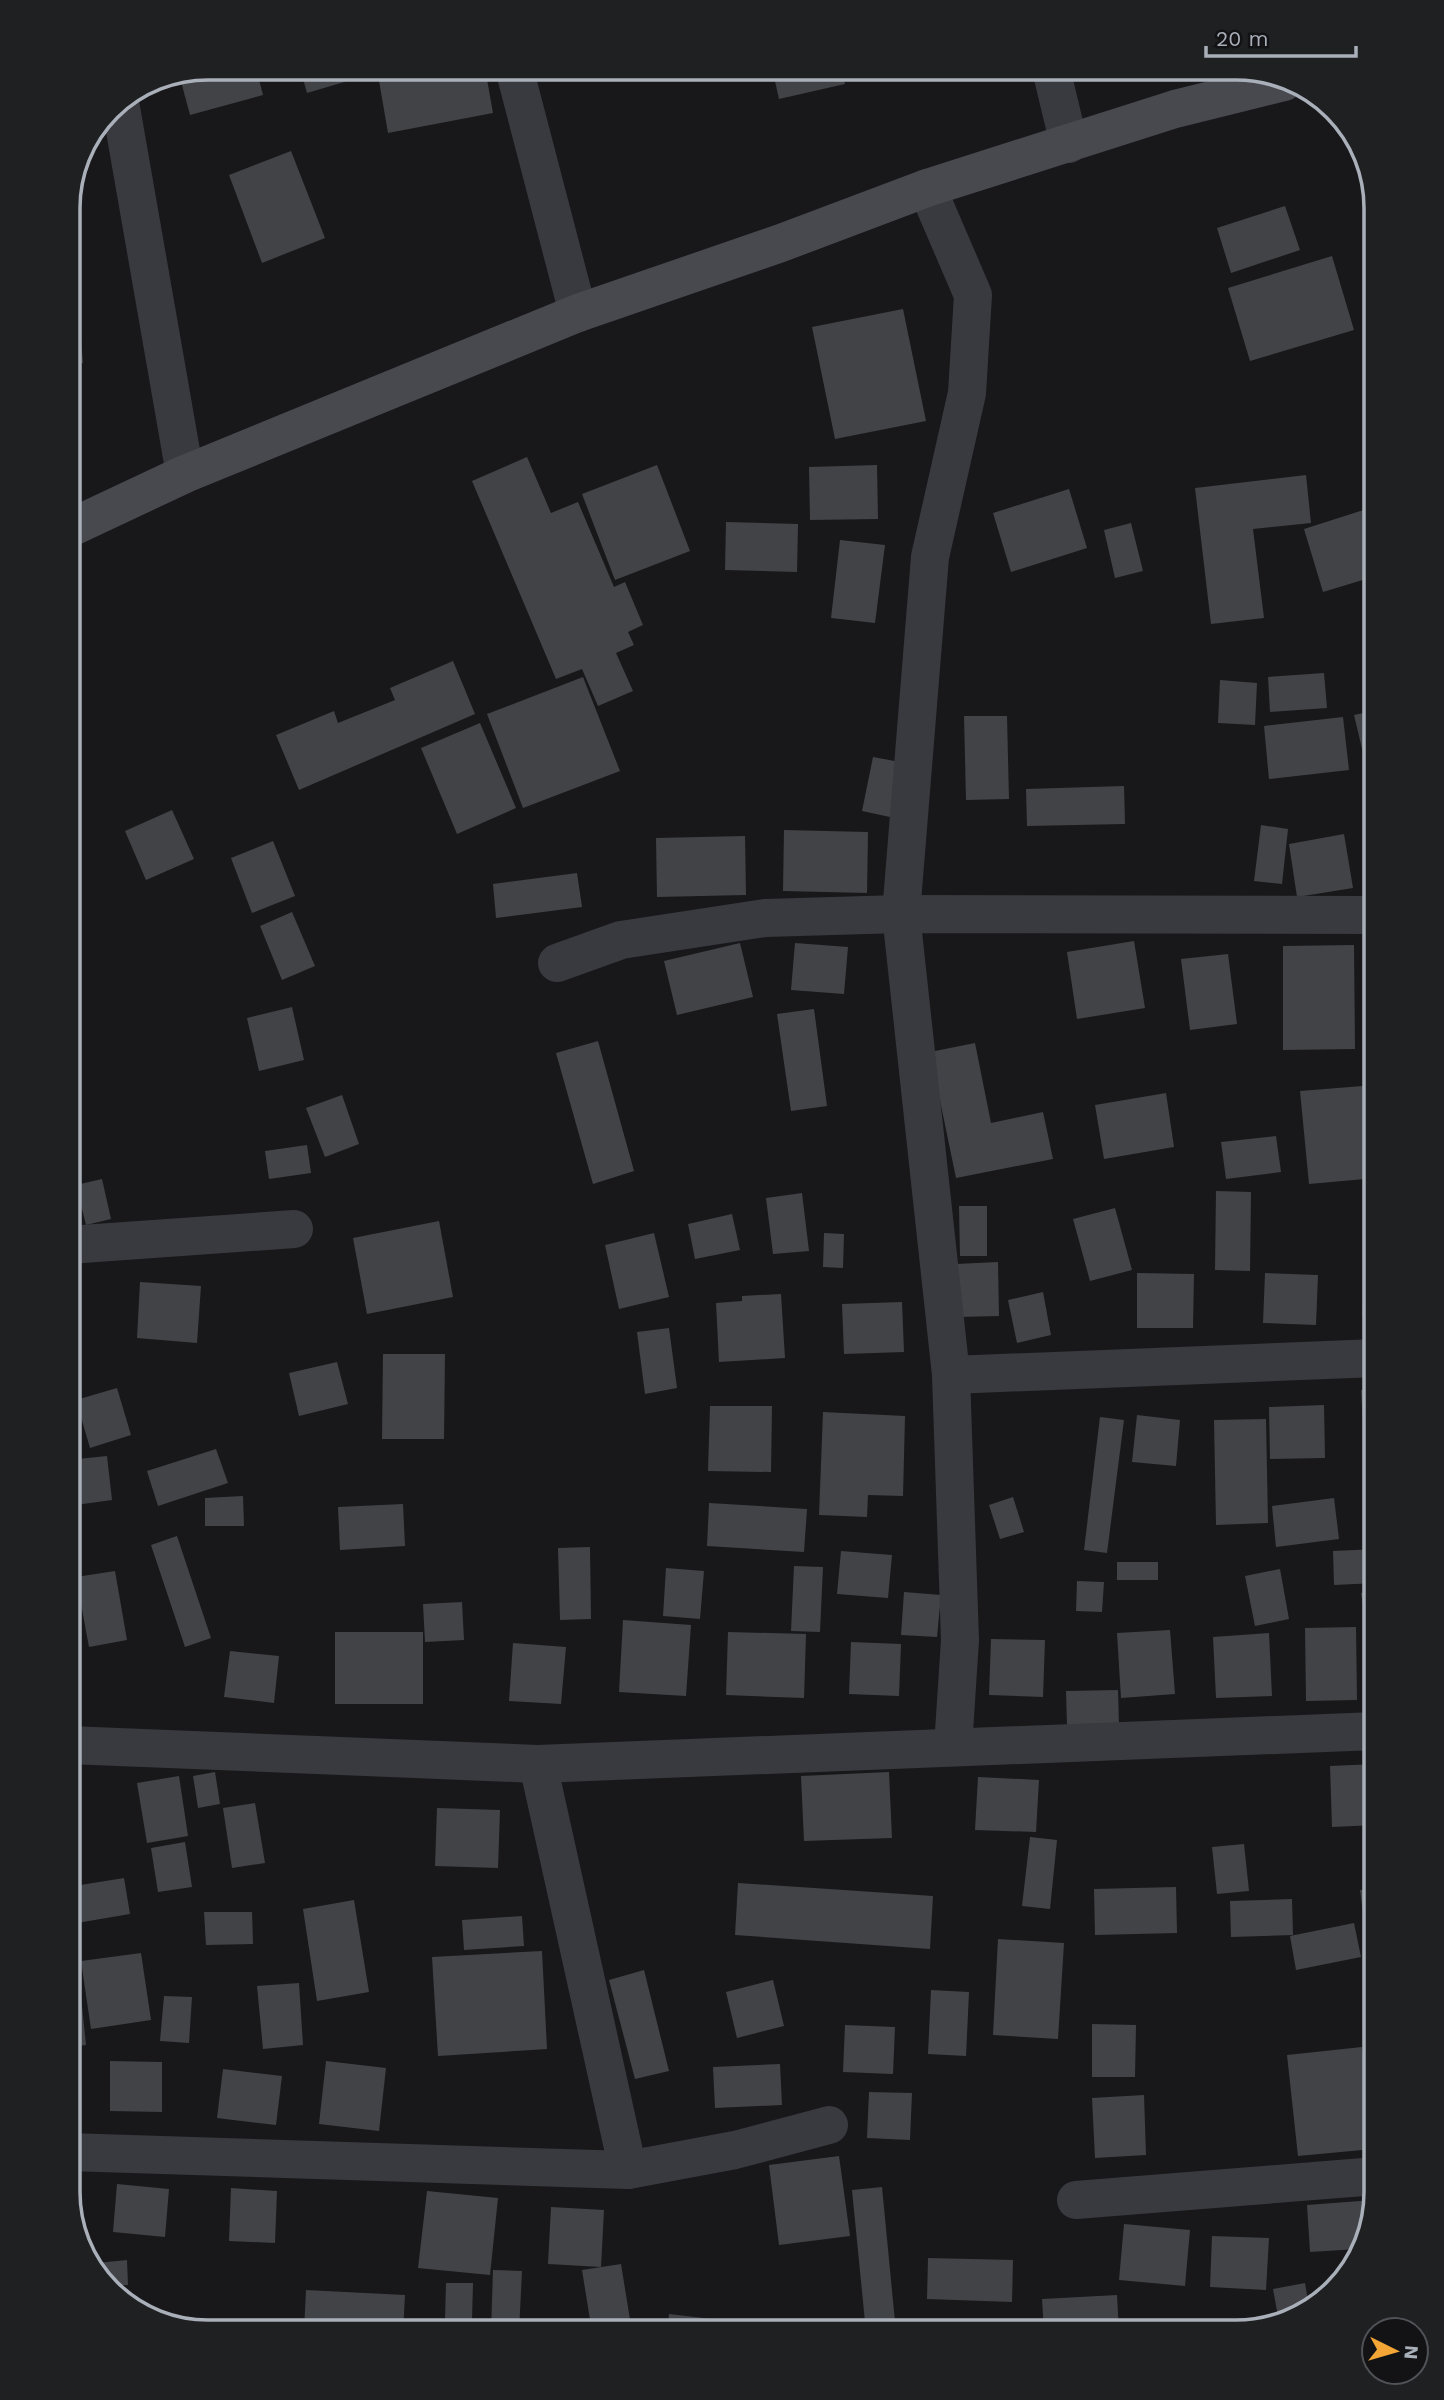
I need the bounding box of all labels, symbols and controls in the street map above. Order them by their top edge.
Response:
scale bar [1206,14,1356,58]
text: 20 m [1216,26,1268,51]
north arrow [1360,2316,1430,2386]
text: N [1399,2344,1424,2360]

